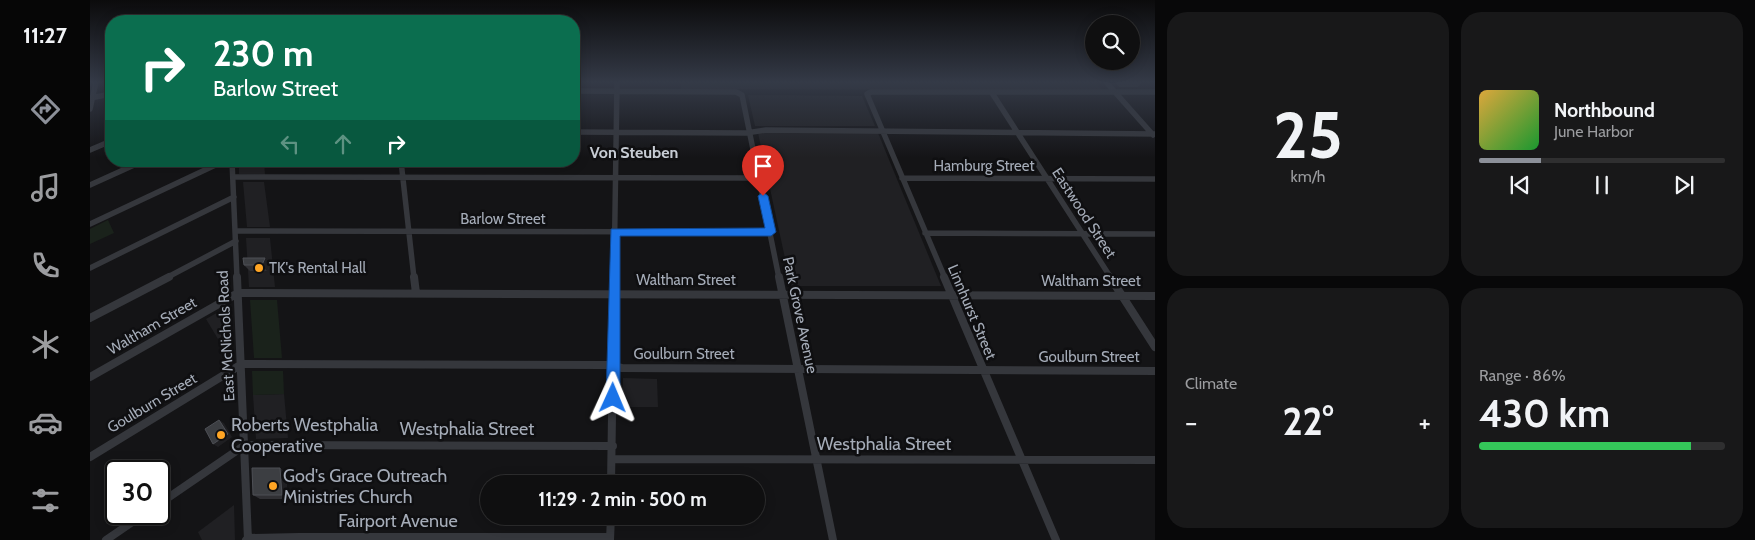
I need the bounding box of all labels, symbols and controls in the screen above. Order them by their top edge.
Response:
map controls [1085,15,1140,70]
button: search [1085,15,1140,70]
text: 11:27 [23,22,67,49]
text: 230 m [213,32,313,75]
icon: right [130,35,195,100]
text: Barlow Street [213,75,338,102]
icon: directions [28,92,63,127]
text: 25 [1273,95,1343,174]
text: Northbound [1554,99,1655,122]
text: June Harbor [1554,122,1634,141]
icon: left [276,130,304,158]
icon: ahead [329,130,357,158]
icon: right [382,130,410,158]
district label: Von Steuben [590,143,678,162]
pin [742,145,784,196]
icon: arrive [749,152,777,180]
street label: Hamburg Street [933,157,1035,175]
street label: Eastwood Street [1048,164,1120,262]
text: km/h [1290,167,1326,186]
icon: music [28,170,63,205]
icon: previous [1506,171,1534,199]
icon: pause [1588,171,1616,199]
icon: next [1670,171,1698,199]
street label: Barlow Street [460,210,546,228]
icon: phone [28,248,63,283]
street label: Park Grove Avenue [779,255,821,375]
place label: TK's Rental Hall [269,259,367,277]
marker: TK's Rental Hall [253,262,265,274]
street label: Linnhurst Street [944,262,1000,362]
street label: East McNichols Road [214,270,238,402]
street label: Waltham Street [636,271,736,289]
street label: Waltham Street [1041,272,1141,290]
street label: Waltham Street [104,293,200,359]
icon: climate [28,327,63,362]
street label: Goulburn Street [634,345,734,363]
street label: Goulburn Street [1039,348,1139,366]
text: Range · 86% [1479,366,1566,385]
street label: Goulburn Street [104,369,200,437]
position arrow [586,371,638,423]
text: Climate [1185,374,1237,393]
text: 430 km [1479,390,1610,437]
text: 22° [1282,398,1334,445]
icon: car [28,405,63,440]
text: − [1185,405,1197,439]
text: + [1419,405,1431,439]
place label: Roberts Westphalia Cooperative [231,414,378,457]
street label: Westphalia Street [400,418,534,440]
marker: Roberts Westphalia Cooperative [215,429,227,441]
street label: Westphalia Street [817,433,951,455]
speed limit sign: 30 [105,460,170,525]
place label: God's Grace Outreach Ministries Church [283,465,447,508]
marker: God's Grace Outreach Ministries Church [267,480,279,492]
icon: filters [28,483,63,518]
text: 11:29 · 2 min · 500 m [538,488,707,511]
street label: Fairport Avenue [338,510,458,532]

